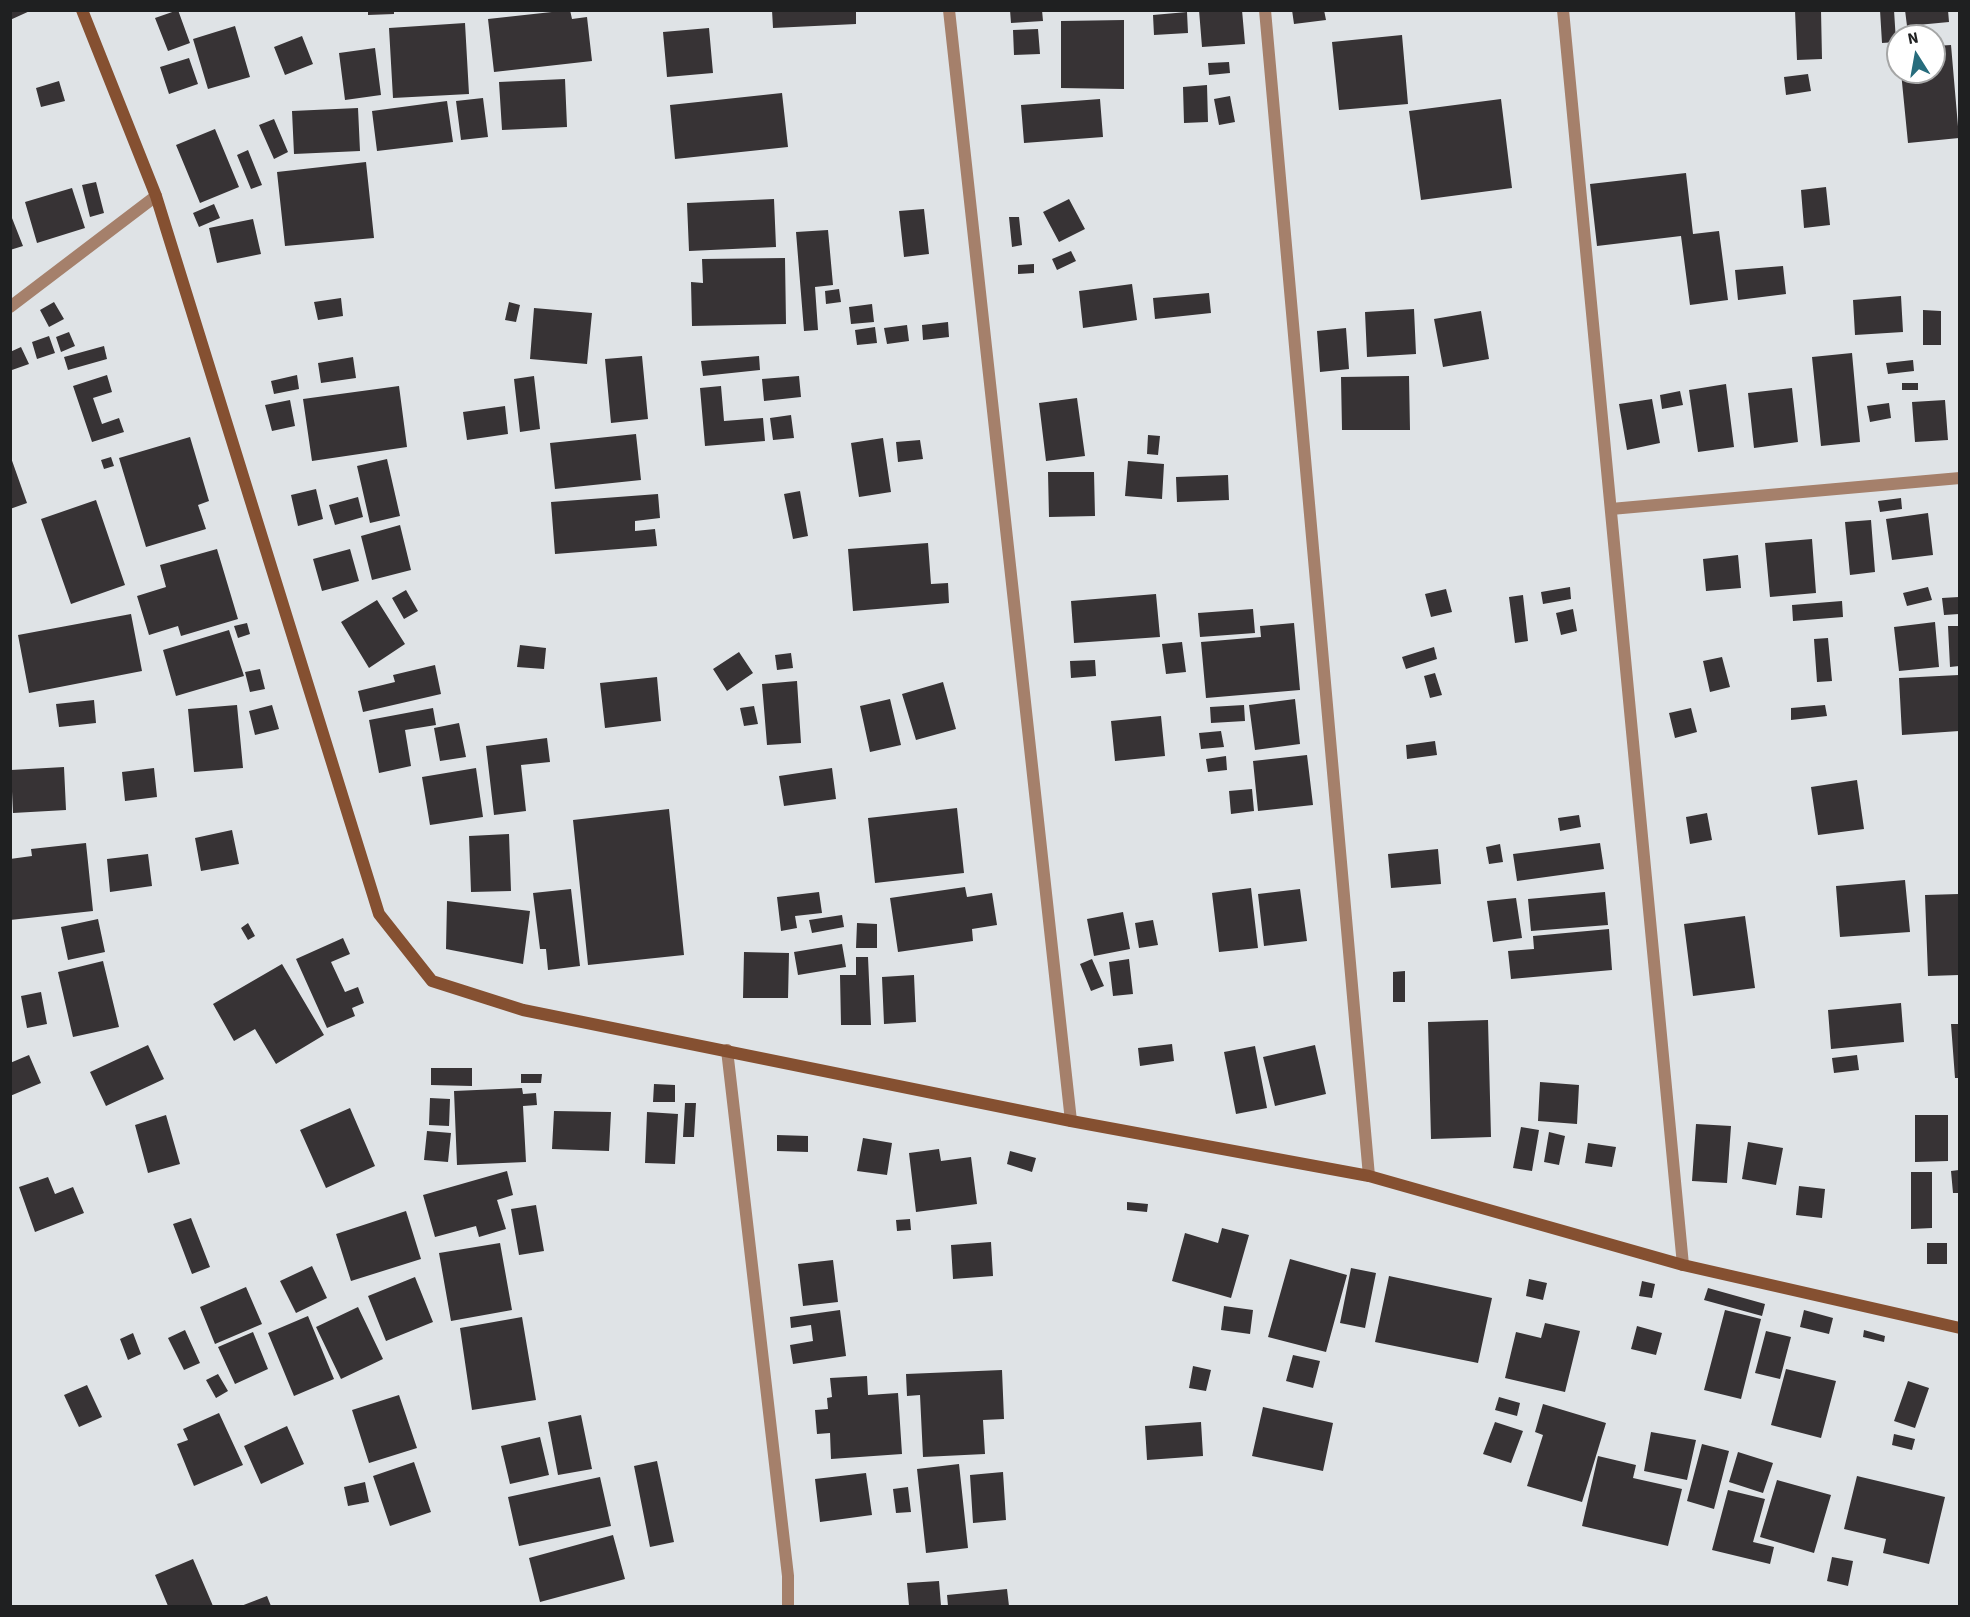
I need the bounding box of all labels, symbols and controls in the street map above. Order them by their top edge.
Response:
north arrow [1886,24,1946,84]
text: N [1906,26,1920,50]

